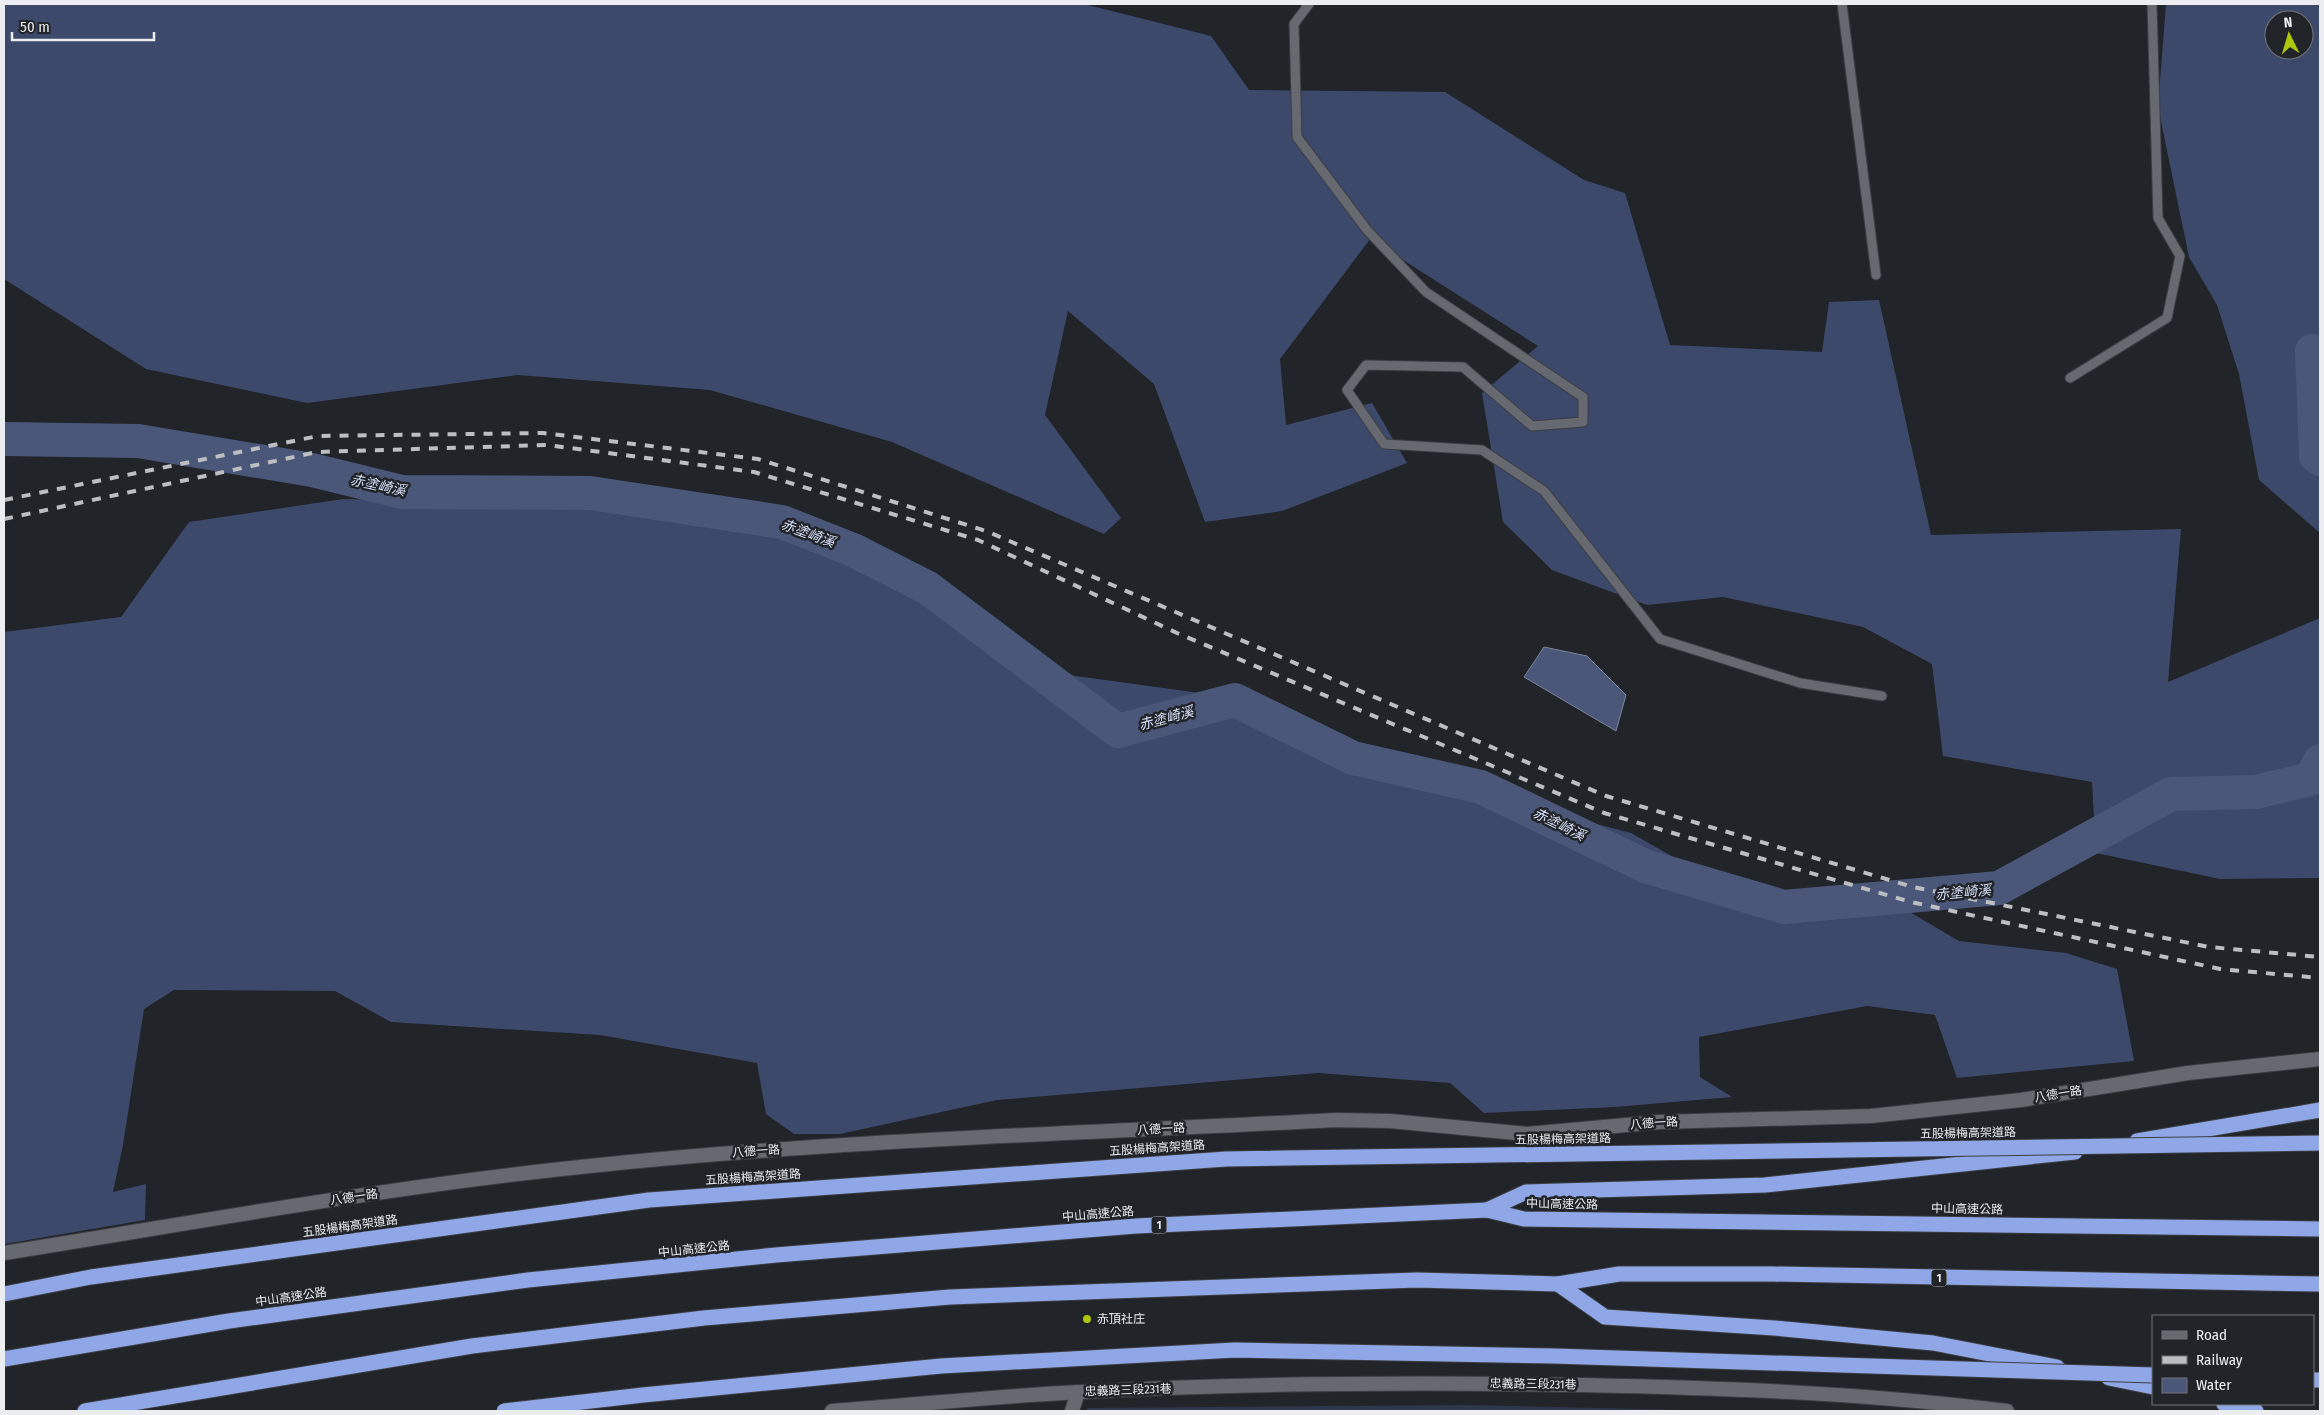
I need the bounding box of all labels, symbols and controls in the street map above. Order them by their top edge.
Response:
scale bar [12,10,155,42]
north arrow [2264,10,2314,60]
text: N [2283,14,2293,31]
text: 50 m [20,18,50,36]
water label: 赤塗崎溪 [349,471,409,500]
water label: 赤塗崎溪 [779,516,839,552]
water label: 赤塗崎溪 [1137,703,1197,734]
water label: 赤塗崎溪 [1530,805,1589,845]
water label: 赤塗崎溪 [1934,881,1994,903]
street label: 八德一路 [2033,1083,2083,1105]
street label: 八德一路 [1630,1114,1678,1132]
street label: 八德一路 [1137,1121,1185,1137]
street label: 五股楊梅高架道路 [1920,1125,2016,1141]
street label: 五股楊梅高架道路 [1515,1131,1611,1147]
street label: 五股楊梅高架道路 [1109,1138,1205,1158]
street label: 八德一路 [732,1142,780,1160]
street label: 五股楊梅高架道路 [705,1167,801,1187]
street label: 八德一路 [329,1187,379,1207]
street label: 中山高速公路 [1526,1196,1598,1212]
street label: 中山高速公路 [1931,1201,2003,1217]
street label: 中山高速公路 [1062,1204,1134,1224]
street label: 五股楊梅高架道路 [301,1212,399,1240]
road number: 1 [1152,1216,1166,1234]
street label: 中山高速公路 [657,1238,731,1260]
road number: 1 [1932,1270,1946,1286]
street label: 中山高速公路 [254,1285,328,1309]
place label: 赤頂社庄 [1097,1312,1145,1326]
marker: 赤頂社庄 [1081,1313,1093,1325]
legend [2152,1315,2314,1405]
text: Road [2196,1326,2227,1344]
text: Railway [2196,1351,2243,1369]
street label: 忠義路三段231巷 [1489,1376,1577,1392]
text: Water [2196,1376,2232,1394]
street label: 忠義路三段231巷 [1084,1381,1172,1399]

